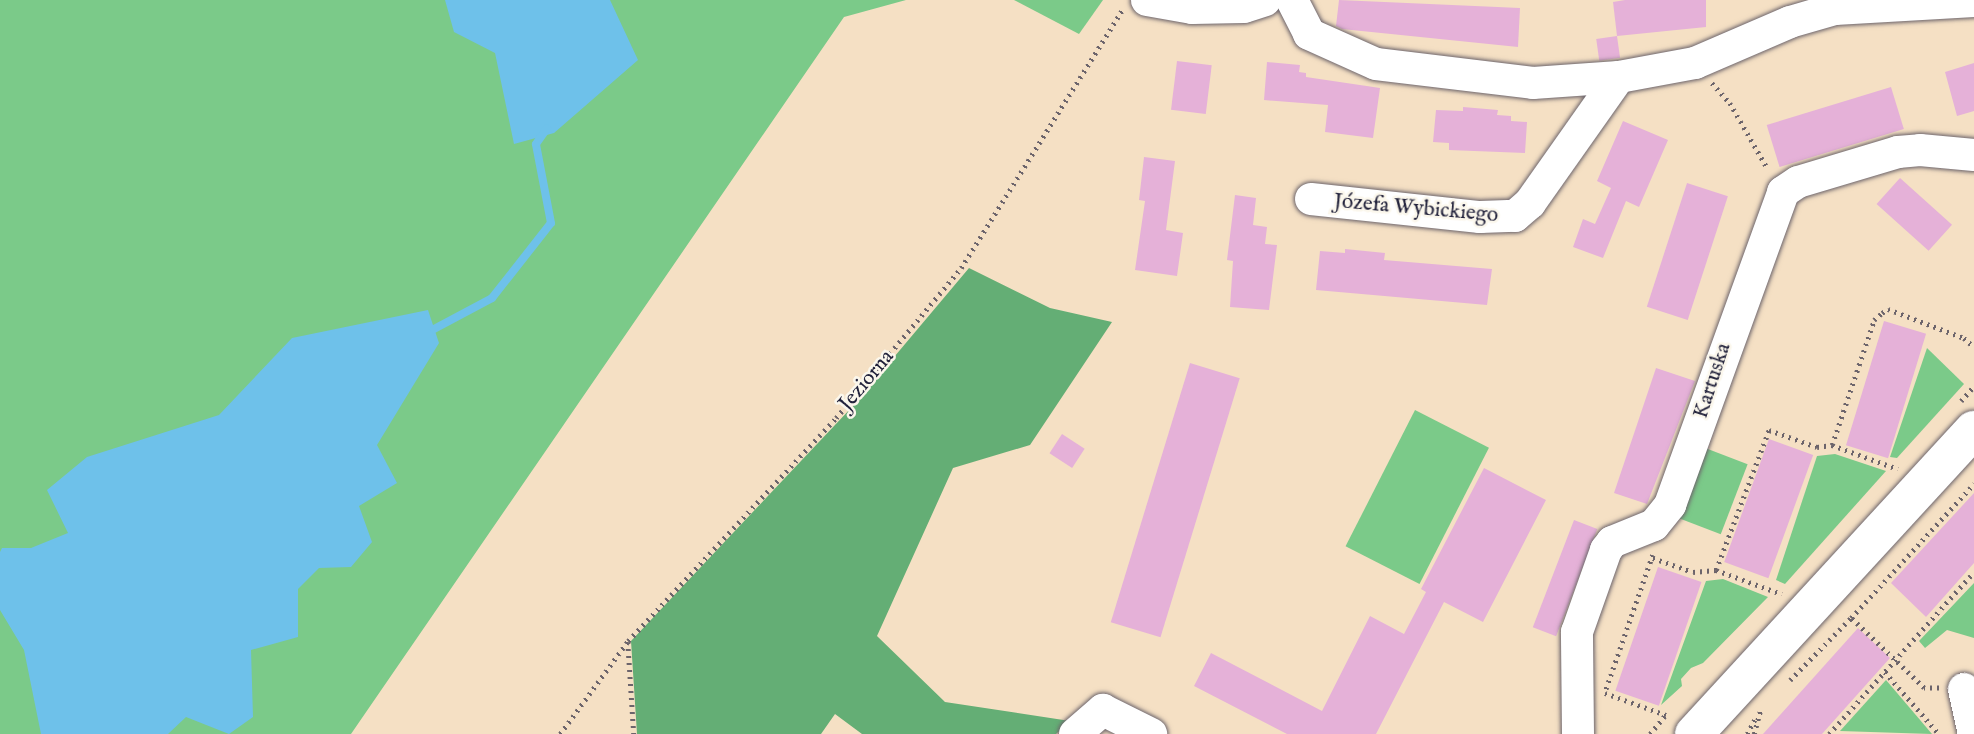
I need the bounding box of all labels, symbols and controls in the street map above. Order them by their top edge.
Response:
street label: Józefa Wybickiego [1333,189,1499,229]
street label: Kartuska [1689,340,1737,422]
street label: Jeziorna [834,345,900,417]

